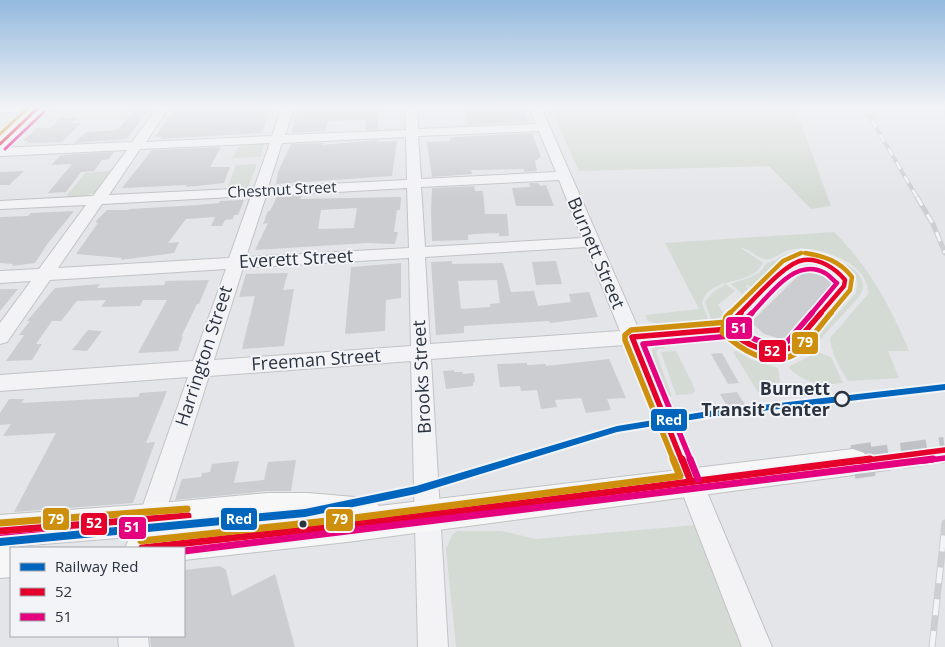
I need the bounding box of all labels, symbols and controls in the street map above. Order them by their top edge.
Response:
street label: Chestnut Street [227,176,337,202]
street label: Burnett Street [563,193,631,312]
street label: Everett Street [238,243,354,273]
street label: Harrington Street [169,282,237,429]
line badge: 51 [725,316,753,340]
text: 51 [731,318,747,337]
street label: Brooks Street [406,320,436,434]
line badge: 79 [791,331,819,355]
text: 79 [797,332,813,351]
line badge: 52 [758,339,787,363]
text: 52 [764,341,780,360]
street label: Freeman Street [250,343,381,375]
place label: Burnett Transit Center [701,376,830,421]
marker: Burnett Transit Center [834,391,850,407]
line badge: Red [650,408,688,432]
text: Red [656,410,682,429]
line badge: 79 [42,507,70,531]
line badge: Red [220,507,258,531]
line badge: 79 [325,508,354,532]
text: 79 [48,509,64,528]
text: Red [226,509,252,528]
text: 79 [332,509,348,528]
line badge: 52 [80,512,108,536]
text: 52 [86,513,102,532]
line badge: 51 [118,516,147,540]
text: 51 [124,517,140,536]
unlabelled marker [298,519,308,529]
legend [10,547,185,637]
text: Railway Red [55,556,138,576]
text: 52 [55,581,72,601]
text: 51 [55,606,72,626]

